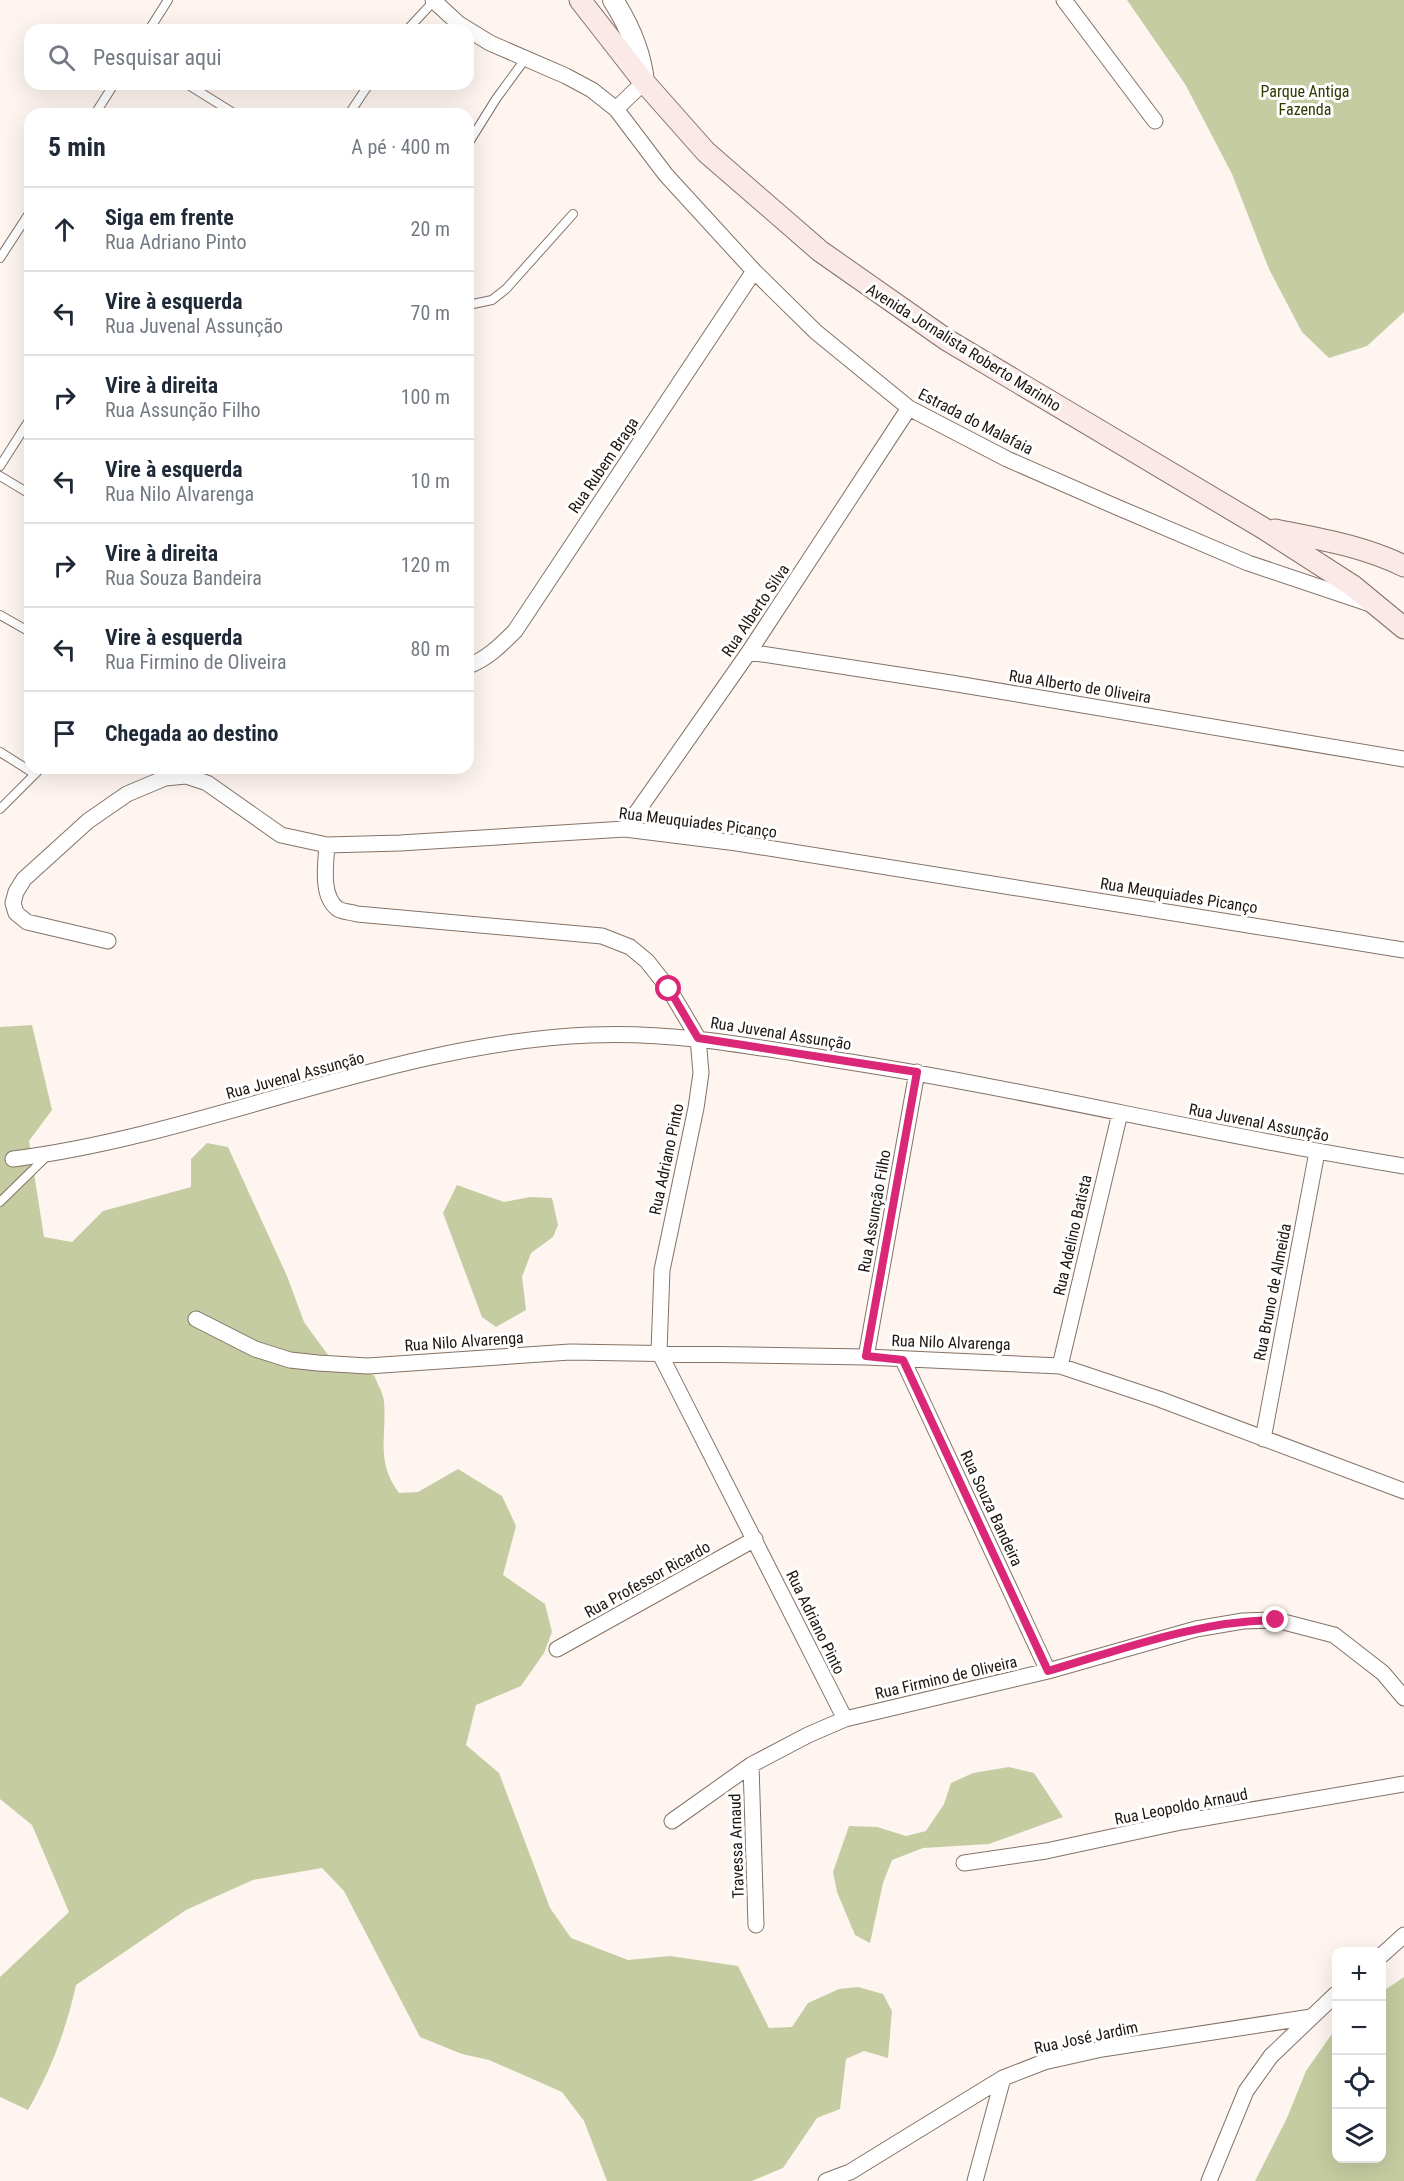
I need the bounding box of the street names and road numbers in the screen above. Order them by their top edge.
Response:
street label: Avenida Jornalista Roberto Marinho [863,280,1065,415]
street label: Estrada do Malafaia [915,384,1036,459]
street label: Rua Rubem Braga [564,414,642,517]
street label: Rua Alberto Silva [717,560,793,660]
street label: Rua Alberto de Oliveira [1008,666,1152,707]
street label: Rua Meuquiades Picanço [618,803,778,842]
street label: Rua Meuquiades Picanço [1099,874,1259,917]
street label: Rua Juvenal Assunção [709,1013,853,1054]
street label: Rua Juvenal Assunção [224,1048,366,1103]
street label: Rua Juvenal Assunção [1187,1100,1331,1145]
street label: Rua Adriano Pinto [645,1102,688,1216]
street label: Rua Assunção Filho [854,1148,895,1274]
street label: Rua Adelino Batista [1049,1173,1096,1297]
street label: Rua Bruno de Almeida [1250,1222,1295,1362]
street label: Rua Nilo Alvarenga [404,1328,524,1355]
street label: Rua Nilo Alvarenga [891,1331,1011,1354]
street label: Rua Souza Bandeira [956,1447,1027,1569]
street label: Rua Professor Ricardo [581,1537,713,1622]
street label: Rua Adriano Pinto [782,1567,849,1677]
street label: Rua Firmino de Oliveira [873,1652,1019,1703]
street label: Rua Leopoldo Arnaud [1113,1784,1249,1829]
street label: Travessa Arnaud [725,1793,748,1899]
street label: Rua José Jardim [1032,2017,1140,2058]

